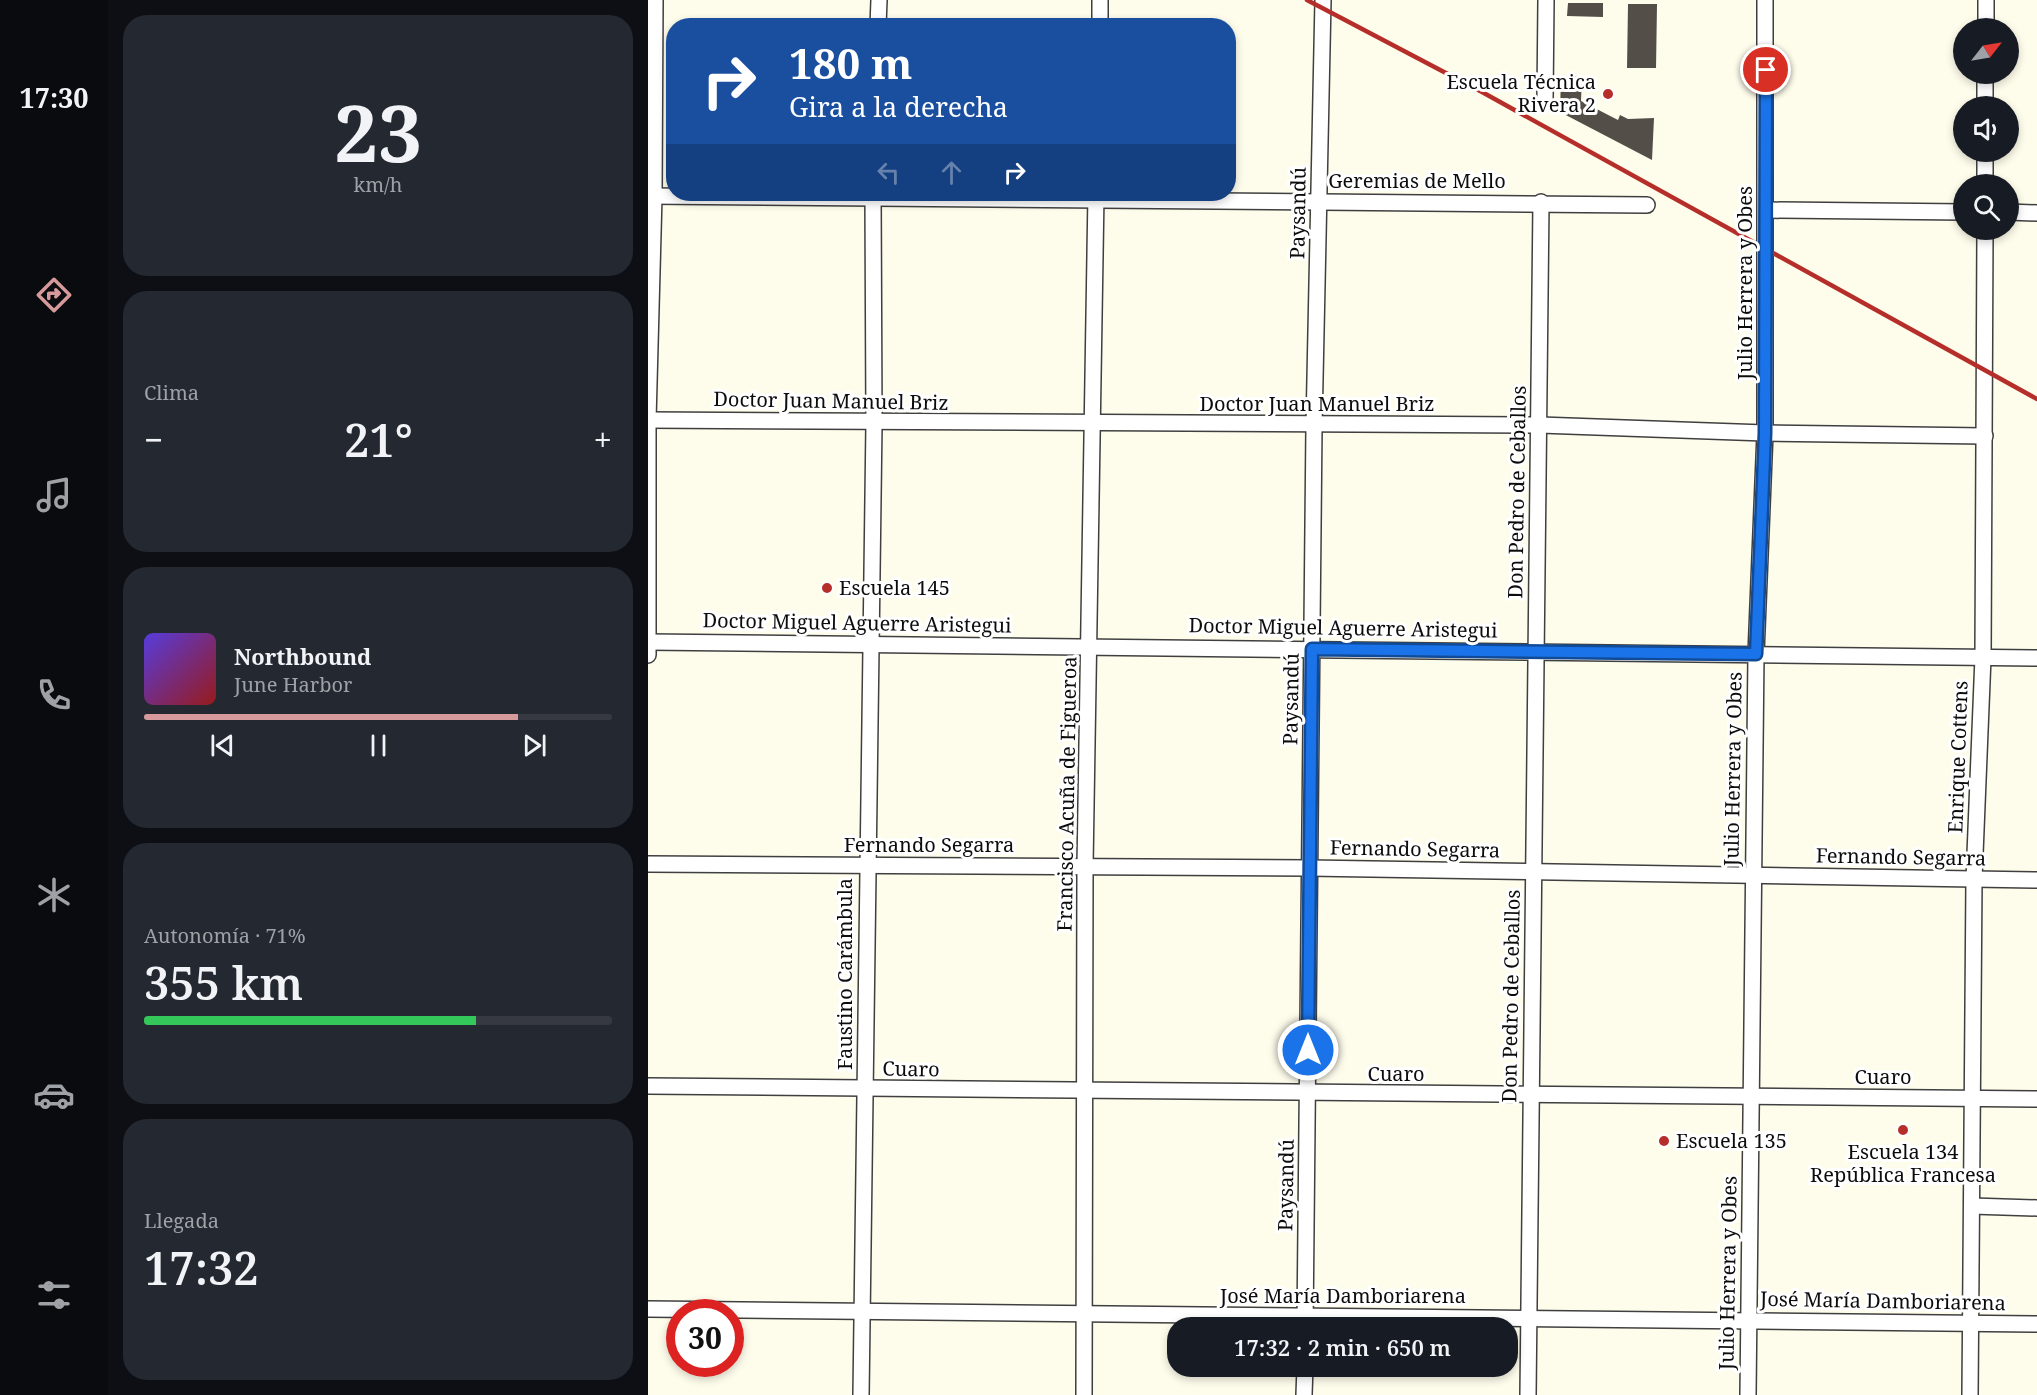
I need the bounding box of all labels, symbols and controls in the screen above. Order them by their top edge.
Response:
north arrow [1953,18,2019,84]
map controls [1953,18,2019,240]
text: 180 m [789,34,913,91]
icon: right [690,42,768,120]
pin [1740,44,1791,95]
icon: arrive [1749,53,1782,86]
place label: Escuela Técnica Rivera 2 [1446,68,1596,118]
text: 17:30 [19,79,89,116]
text: 23 [334,79,422,185]
marker: Escuela Técnica Rivera 2 [1601,87,1615,101]
text: Gira a la derecha [789,88,1008,125]
button: sound [1953,96,2019,162]
icon: left [872,156,905,189]
icon: ahead [935,156,968,189]
icon: right [998,156,1031,189]
street label: Paysandú [1283,166,1312,259]
street label: Geremias de Mello [1328,167,1506,194]
text: km/h [353,171,403,198]
button: search [1953,174,2019,240]
street label: Julio Herrera y Obes [1731,186,1758,381]
icon: directions [33,274,75,316]
text: Clima [144,379,199,406]
street label: Doctor Juan Manuel Briz [713,385,949,416]
street label: Don Pedro de Ceballos [1501,385,1532,599]
street label: Doctor Juan Manuel Briz [1199,390,1435,417]
text: 21° [344,409,413,470]
text: − [144,417,163,462]
text: + [594,417,612,462]
icon: music [33,474,75,516]
place label: Escuela 145 [839,574,950,601]
marker: Escuela 145 [820,581,834,595]
street label: Doctor Miguel Aguerre Aristegui [702,606,1012,639]
street label: Doctor Miguel Aguerre Aristegui [1188,611,1498,644]
text: Northbound [234,641,371,671]
street label: Paysandú [1276,652,1305,745]
street label: Francisco Acuña de Figueroa [1051,656,1082,932]
text: June Harbor [234,671,352,698]
street label: Julio Herrera y Obes [1717,672,1748,867]
icon: phone [33,674,75,716]
street label: Enrique Cottens [1941,680,1974,834]
icon: previous [206,729,239,762]
icon: pause [362,729,395,762]
icon: next [518,729,551,762]
street label: Fernando Segarra [844,831,1014,858]
street label: Fernando Segarra [1330,834,1500,863]
street label: Fernando Segarra [1816,842,1986,871]
icon: climate [33,874,75,916]
street label: Faustino Carámbula [831,878,858,1070]
street label: Don Pedro de Ceballos [1495,889,1526,1103]
text: Autonomía · 71% [144,922,306,949]
text: 355 km [144,952,303,1013]
position arrow [1276,1018,1340,1082]
street label: Cuaro [882,1055,940,1082]
street label: Cuaro [1367,1060,1425,1087]
street label: Cuaro [1854,1063,1912,1090]
icon: car [33,1074,75,1116]
marker: Escuela 134 República Francesa [1896,1123,1910,1137]
place label: Escuela 135 [1676,1127,1787,1154]
marker: Escuela 135 [1657,1134,1671,1148]
street label: Paysandú [1271,1138,1300,1231]
place label: Escuela 134 República Francesa [1810,1138,1996,1188]
street label: Julio Herrera y Obes [1712,1176,1743,1371]
text: Llegada [144,1207,219,1234]
text: 17:32 [144,1237,259,1298]
icon: filters [33,1274,75,1316]
street label: José María Damboriarena [1219,1282,1466,1309]
street label: José María Damboriarena [1759,1285,2006,1316]
speed limit sign: 30 [666,1299,744,1377]
text: 17:32 · 2 min · 650 m [1234,1332,1451,1362]

